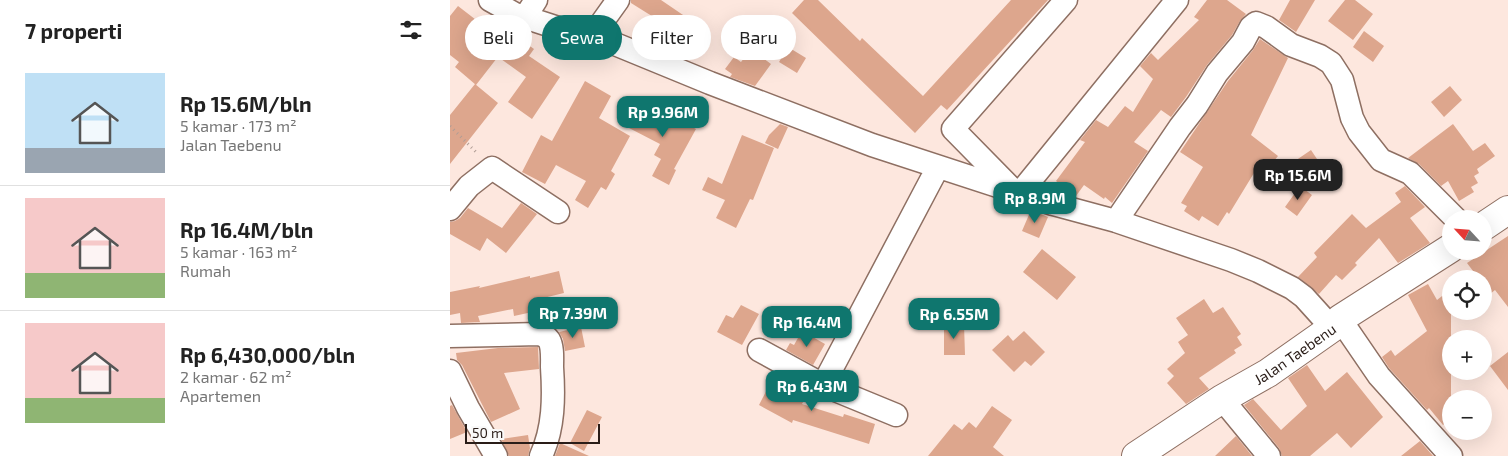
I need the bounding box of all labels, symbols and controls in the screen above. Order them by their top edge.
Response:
chip: Beli [465,15,532,60]
chip: Sewa [542,15,622,60]
chip: Filter [632,15,711,60]
chip: Baru [721,15,796,60]
icon: filters [397,16,425,44]
text: 7 properti [25,18,122,43]
text: Rp 15.6M/bln [180,91,312,116]
icon: home [65,93,125,153]
pin: Rp 9.96M [611,96,715,138]
text: Rp 9.96M [628,102,698,121]
text: 5 kamar · 173 m² [180,116,297,135]
text: Jalan Taebenu [180,135,282,154]
pin: Rp 15.6M [1246,158,1350,201]
text: Rp 15.6M [1264,165,1332,184]
pin: Rp 8.9M [989,182,1081,224]
text: Rp 8.9M [1004,188,1066,207]
north arrow [1442,210,1492,260]
map controls [1442,210,1492,440]
text: Rp 16.4M/bln [180,217,313,242]
icon: home [65,218,125,278]
text: 5 kamar · 163 m² [180,242,298,261]
text: Rumah [180,261,231,280]
button: locate [1442,270,1492,320]
pin: Rp 7.39M [521,296,625,339]
pin: Rp 6.55M [902,298,1006,340]
text: Rp 7.39M [539,303,607,322]
text: Rp 6.55M [919,304,989,323]
pin: Rp 16.4M [755,306,859,348]
text: Rp 16.4M [773,312,841,331]
street label: Jalan Taebenu [1251,319,1339,388]
button: + [1442,330,1492,380]
text: Rp 6,430,000/bln [180,342,355,367]
icon: home [65,343,125,403]
text: 2 kamar · 62 m² [180,367,292,386]
pin: Rp 6.43M [760,370,864,412]
text: Rp 6.43M [777,376,847,395]
text: Apartemen [180,386,261,405]
button: − [1442,390,1492,440]
scale bar [465,421,600,444]
text: 50 m [472,424,503,441]

